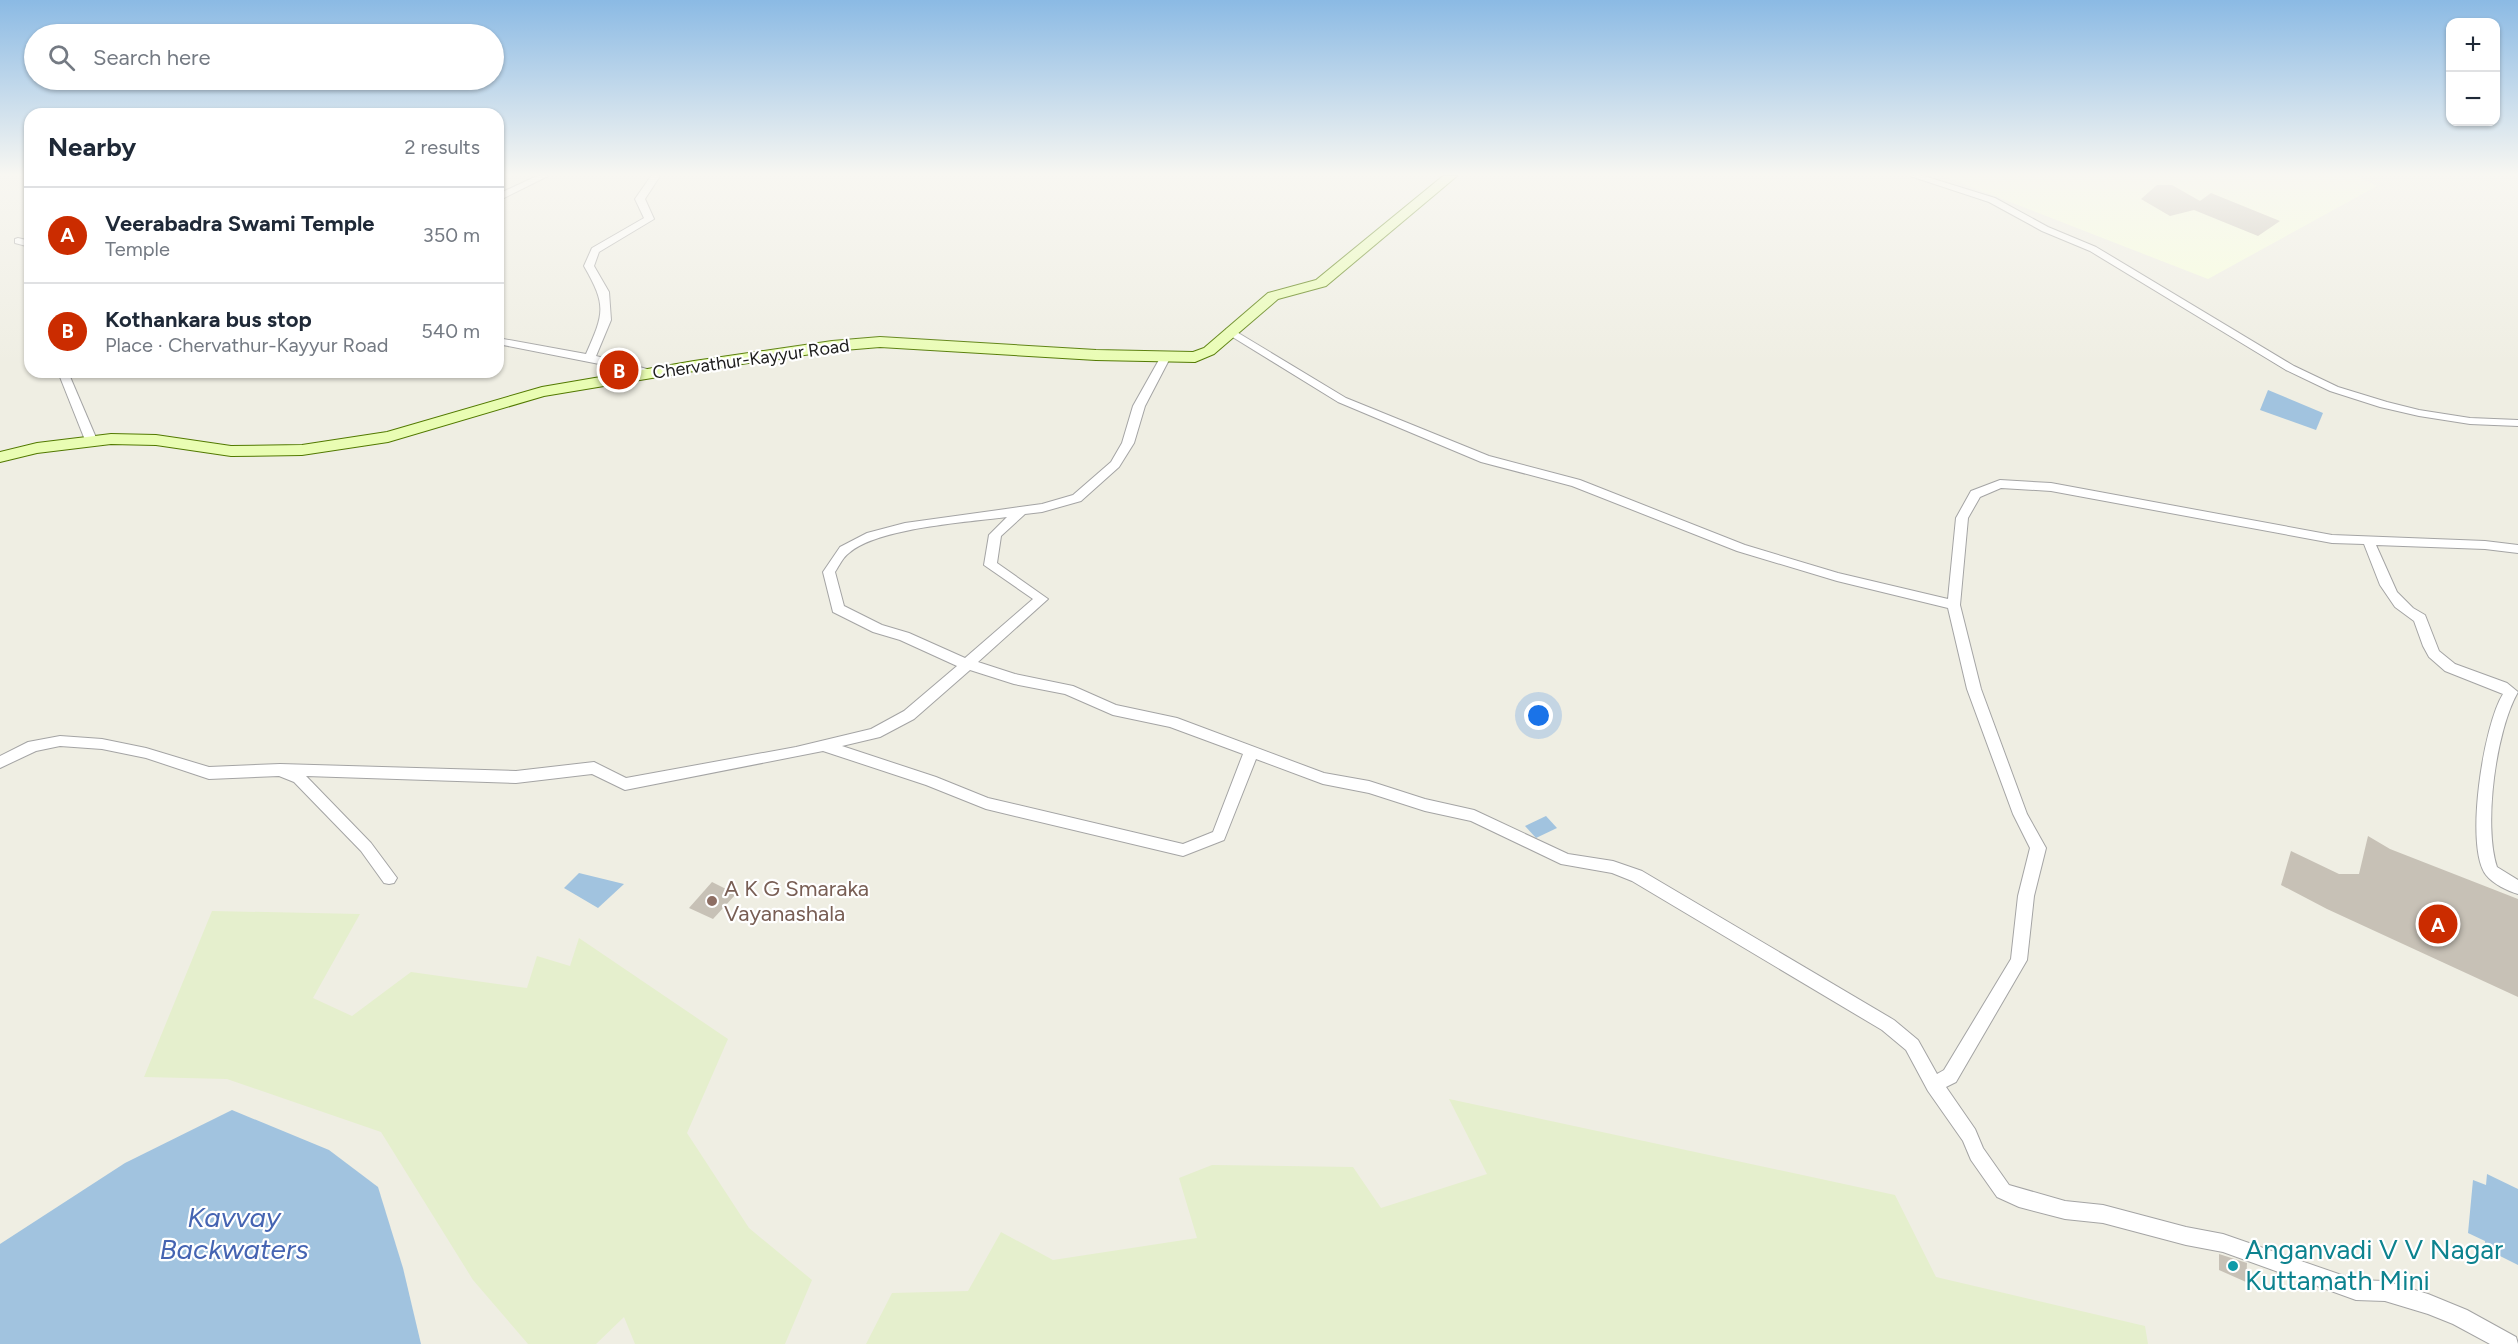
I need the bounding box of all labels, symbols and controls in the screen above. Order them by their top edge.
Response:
map controls [2446,18,2500,126]
button: + [2446,18,2500,72]
search box [24,24,504,90]
icon: search [45,41,78,74]
text: Search here [93,44,211,71]
button: − [2446,72,2500,126]
text: Nearby [48,131,136,163]
text: 2 results [404,135,480,159]
text: Veerabadra Swami Temple [105,210,375,237]
text: A [60,223,75,247]
text: 350 m [423,223,480,247]
text: Temple [105,237,170,261]
text: Kothankara bus stop [105,306,312,333]
text: B [61,319,74,343]
text: 540 m [421,319,480,343]
text: Place · Chervathur-Kayyur Road [105,333,389,357]
street label: Chervathur-Kayyur Road [651,334,851,384]
pin: B [600,348,638,392]
your location [1524,701,1553,730]
place label: A K G Smaraka Vayanashala [724,875,869,927]
marker: A K G Smaraka Vayanashala [705,894,719,908]
pin: A [2418,902,2458,946]
water label: Kavvay Backwaters [159,1200,309,1266]
place label: Anganvadi V V Nagar Kuttamath Mini [2245,1233,2503,1297]
marker: Anganvadi V V Nagar Kuttamath Mini [2226,1259,2240,1273]

